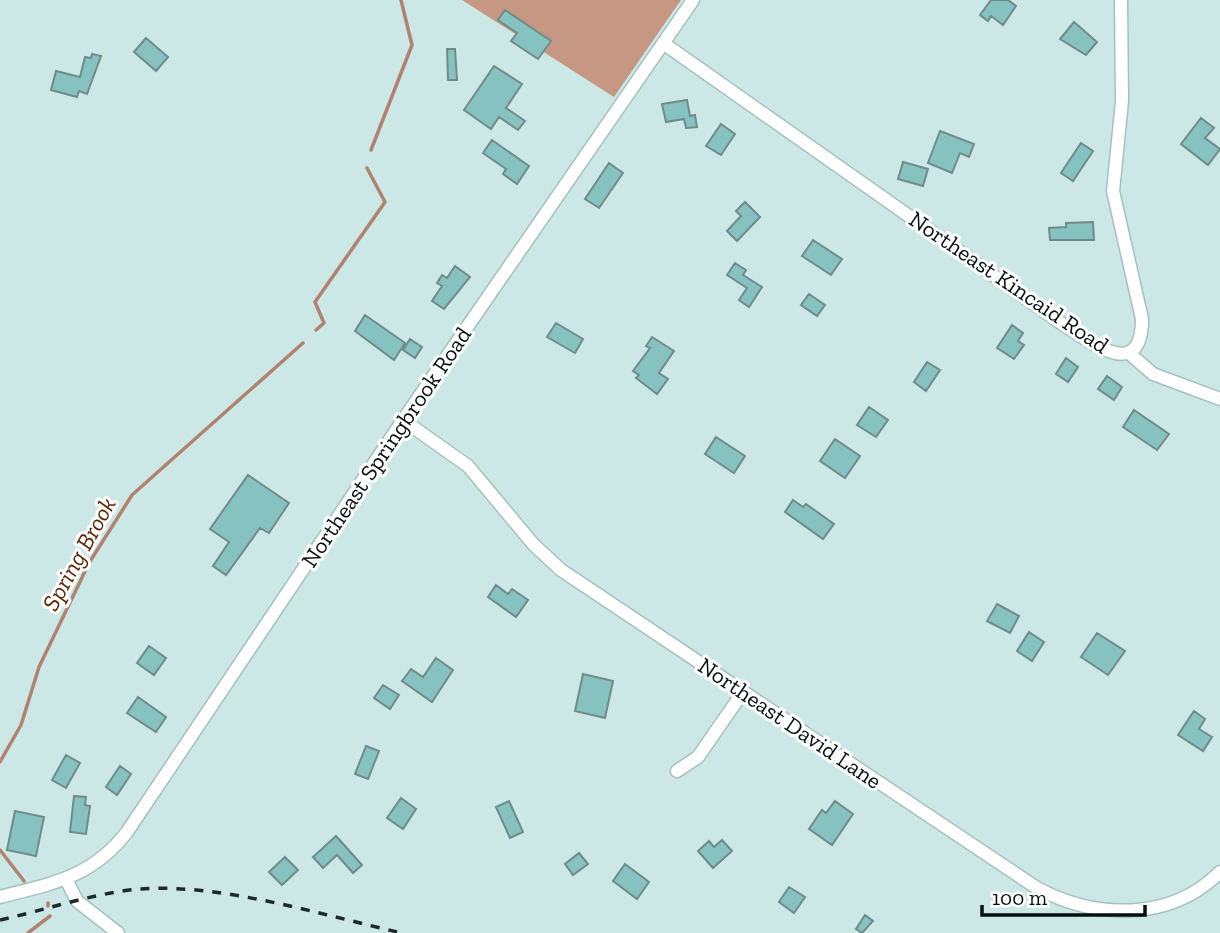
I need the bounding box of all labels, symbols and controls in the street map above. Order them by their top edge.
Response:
street label: Northeast Kincaid Road [904,205,1115,360]
street label: Northeast Springbrook Road [295,321,477,573]
water label: Spring Brook [35,492,122,616]
street label: Northeast David Lane [693,651,887,795]
scale bar [982,874,1145,918]
text: 100 m [992,885,1047,910]

